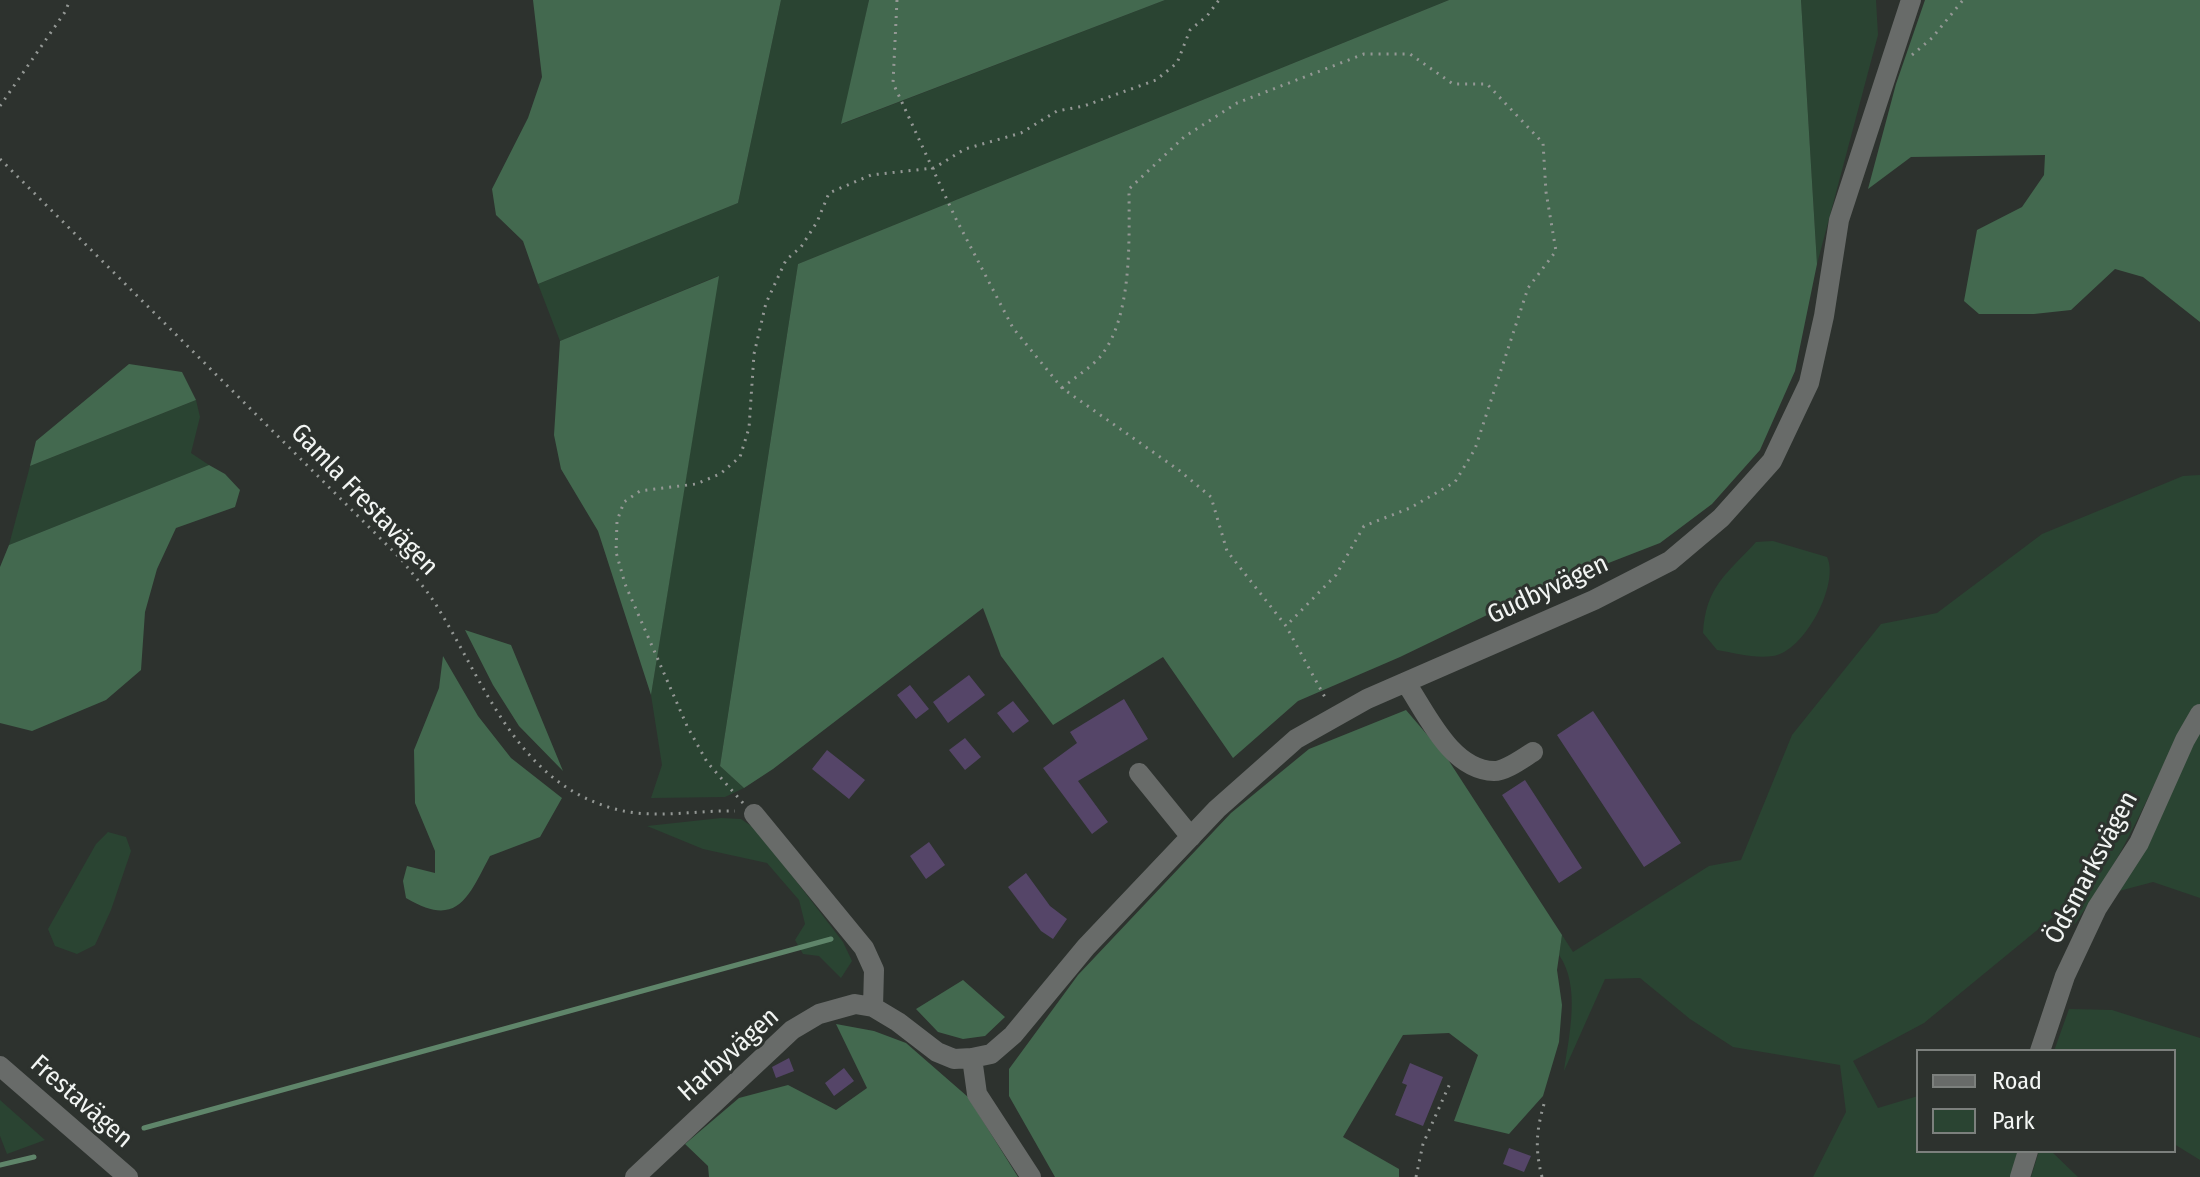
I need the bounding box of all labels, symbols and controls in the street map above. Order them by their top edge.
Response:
street label: Gamla Frestavägen [284,418,444,582]
street label: Gudbyvägen [1483,548,1613,632]
street label: Ödsmarksvägen [2039,787,2145,949]
street label: Harbyvägen [672,1002,786,1108]
street label: Frestavägen [23,1049,139,1155]
legend [1916,1049,2176,1153]
text: Road [1992,1067,2042,1095]
text: Park [1992,1107,2035,1135]

